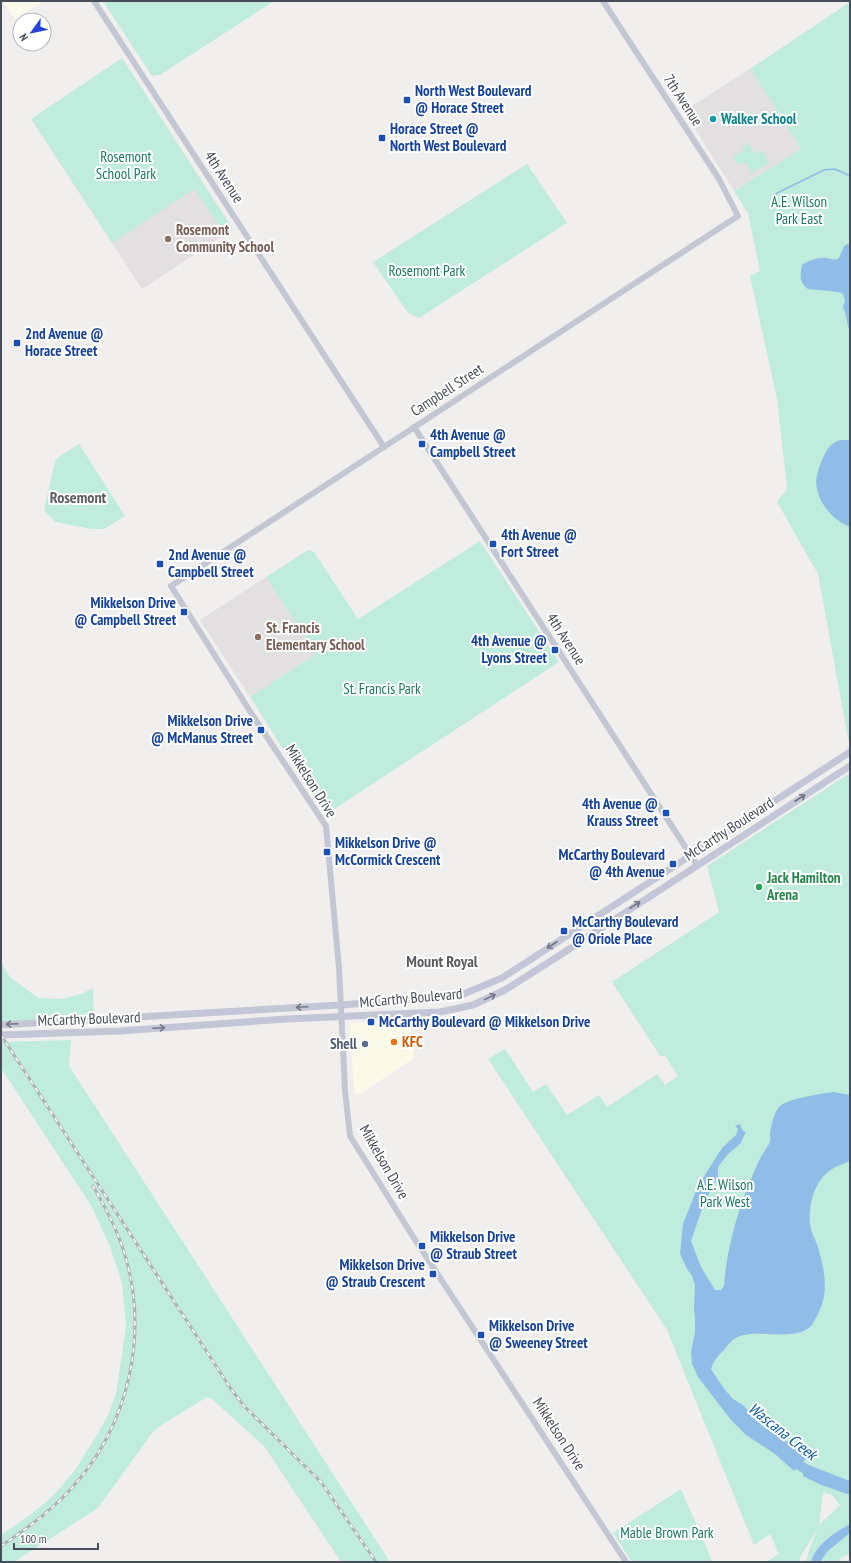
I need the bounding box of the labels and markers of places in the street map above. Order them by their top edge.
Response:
place label: North West Boulevard @ Horace Street [415,81,532,117]
marker: North West Boulevard @ Horace Street [402,95,412,105]
place label: Walker School [720,109,797,128]
marker: Walker School [708,114,718,124]
place label: Horace Street @ North West Boulevard [390,119,507,155]
marker: Horace Street @ North West Boulevard [377,133,387,143]
place label: Rosemont Community School [176,220,274,256]
marker: Rosemont Community School [163,234,173,244]
place label: 2nd Avenue @ Horace Street [25,324,103,360]
marker: 2nd Avenue @ Horace Street [12,338,22,348]
place label: 4th Avenue @ Campbell Street [430,425,516,461]
marker: 4th Avenue @ Campbell Street [417,439,427,449]
place label: 4th Avenue @ Fort Street [501,525,577,561]
marker: 4th Avenue @ Fort Street [488,539,498,549]
place label: 2nd Avenue @ Campbell Street [168,545,254,581]
marker: 2nd Avenue @ Campbell Street [155,559,165,569]
place label: Mikkelson Drive @ Campbell Street [74,593,177,629]
marker: Mikkelson Drive @ Campbell Street [179,607,189,617]
place label: St. Francis Elementary School [266,618,365,654]
place label: 4th Avenue @ Lyons Street [471,631,548,667]
marker: St. Francis Elementary School [253,632,263,642]
marker: 4th Avenue @ Lyons Street [550,645,560,655]
place label: Mikkelson Drive @ McManus Street [151,711,254,747]
marker: Mikkelson Drive @ McManus Street [256,725,266,735]
place label: 4th Avenue @ Krauss Street [582,794,659,830]
marker: 4th Avenue @ Krauss Street [661,808,671,818]
place label: Mikkelson Drive @ McCormick Crescent [335,833,441,869]
place label: McCarthy Boulevard @ 4th Avenue [558,845,665,881]
marker: Mikkelson Drive @ McCormick Crescent [322,847,332,857]
marker: McCarthy Boulevard @ 4th Avenue [668,859,678,869]
place label: Jack Hamilton Arena [766,868,841,904]
marker: Jack Hamilton Arena [754,882,764,892]
place label: McCarthy Boulevard @ Oriole Place [572,912,679,948]
marker: McCarthy Boulevard @ Oriole Place [559,926,569,936]
place label: McCarthy Boulevard @ Mikkelson Drive [379,1012,590,1031]
marker: McCarthy Boulevard @ Mikkelson Drive [366,1017,376,1027]
place label: KFC [402,1032,423,1051]
place label: Shell [330,1034,357,1053]
marker: KFC [389,1037,399,1047]
marker: Shell [360,1039,370,1049]
place label: Mikkelson Drive @ Straub Street [430,1227,517,1263]
marker: Mikkelson Drive @ Straub Street [417,1241,427,1251]
place label: Mikkelson Drive @ Straub Crescent [326,1255,426,1291]
marker: Mikkelson Drive @ Straub Crescent [428,1269,438,1279]
place label: Mikkelson Drive @ Sweeney Street [489,1316,588,1352]
marker: Mikkelson Drive @ Sweeney Street [476,1330,486,1340]

